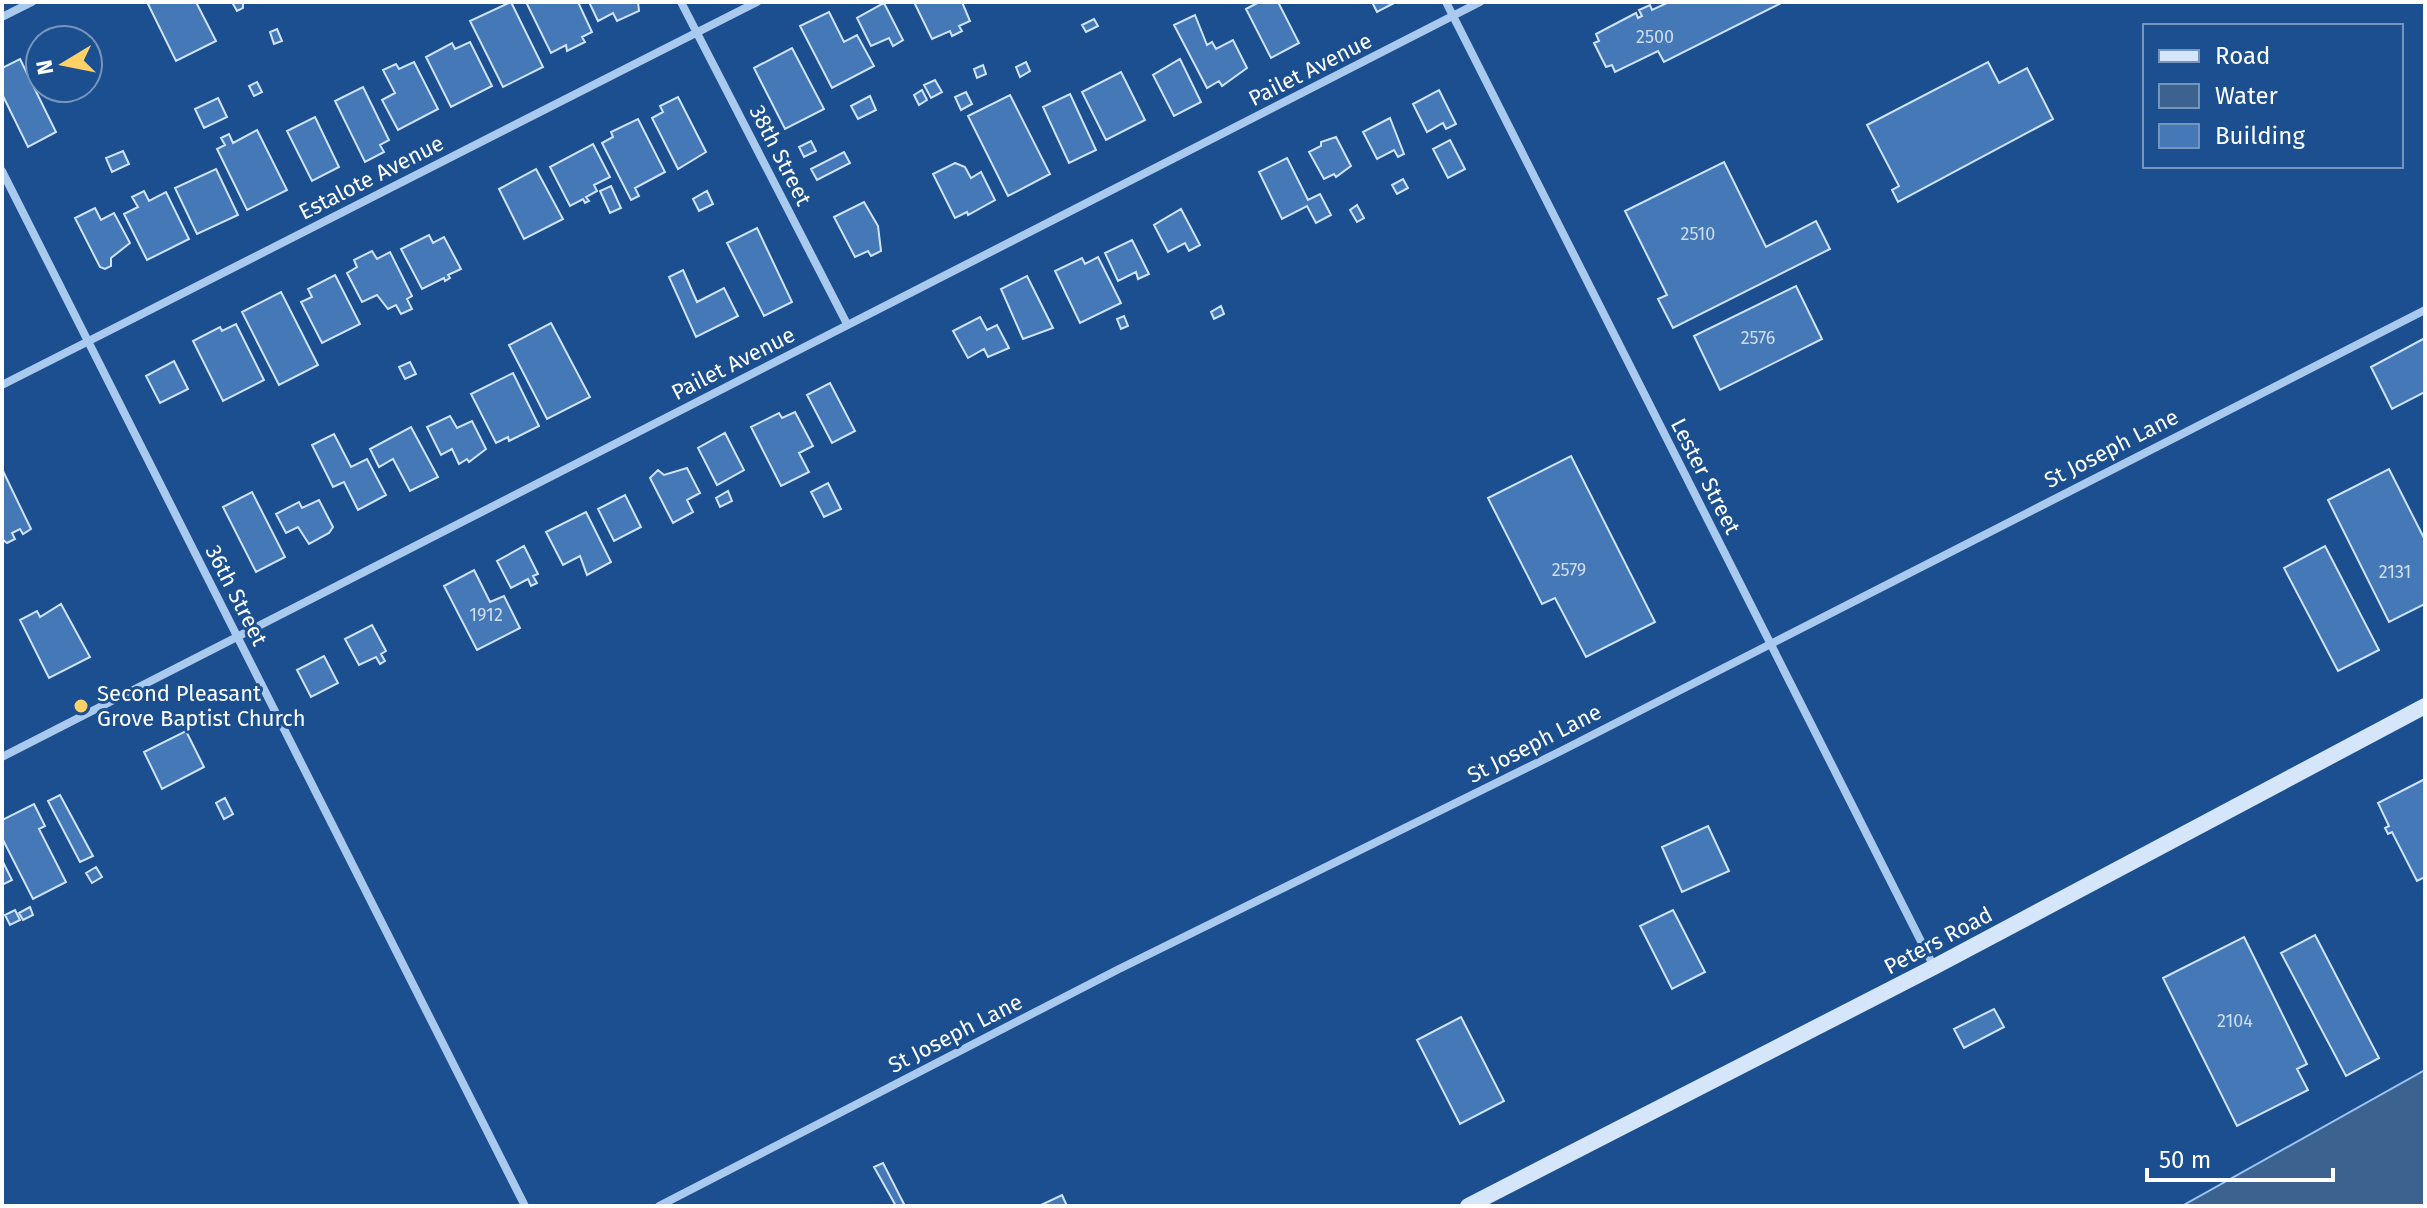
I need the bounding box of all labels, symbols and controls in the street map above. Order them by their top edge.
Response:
north arrow [24,24,104,104]
legend [2143,24,2403,168]
house number: 2500 [1636,26,1674,48]
street label: Pailet Avenue [1244,27,1376,112]
text: Road [2215,42,2270,70]
text: N [30,58,59,77]
text: Water [2215,82,2279,110]
street label: 38th Street [744,100,817,210]
text: Building [2215,122,2305,150]
street label: Estalote Avenue [294,129,448,226]
house number: 2510 [1681,223,1715,245]
street label: Pailet Avenue [667,321,799,406]
house number: 2576 [1741,327,1775,349]
street label: St Joseph Lane [2040,403,2183,494]
street label: Lester Street [1665,414,1746,539]
street label: 36th Street [200,541,273,650]
house number: 2579 [1552,559,1586,581]
house number: 2131 [2379,561,2411,583]
house number: 1912 [469,604,503,626]
place label: Second Pleasant Grove Baptist Church [97,680,306,732]
marker: Second Pleasant Grove Baptist Church [72,697,90,715]
street label: St Joseph Lane [1463,698,1606,789]
street label: Peters Road [1879,901,1997,980]
street label: St Joseph Lane [884,988,1027,1079]
house number: 2104 [2217,1010,2253,1032]
scale bar [2147,1132,2333,1182]
text: 50 m [2159,1146,2211,1174]

